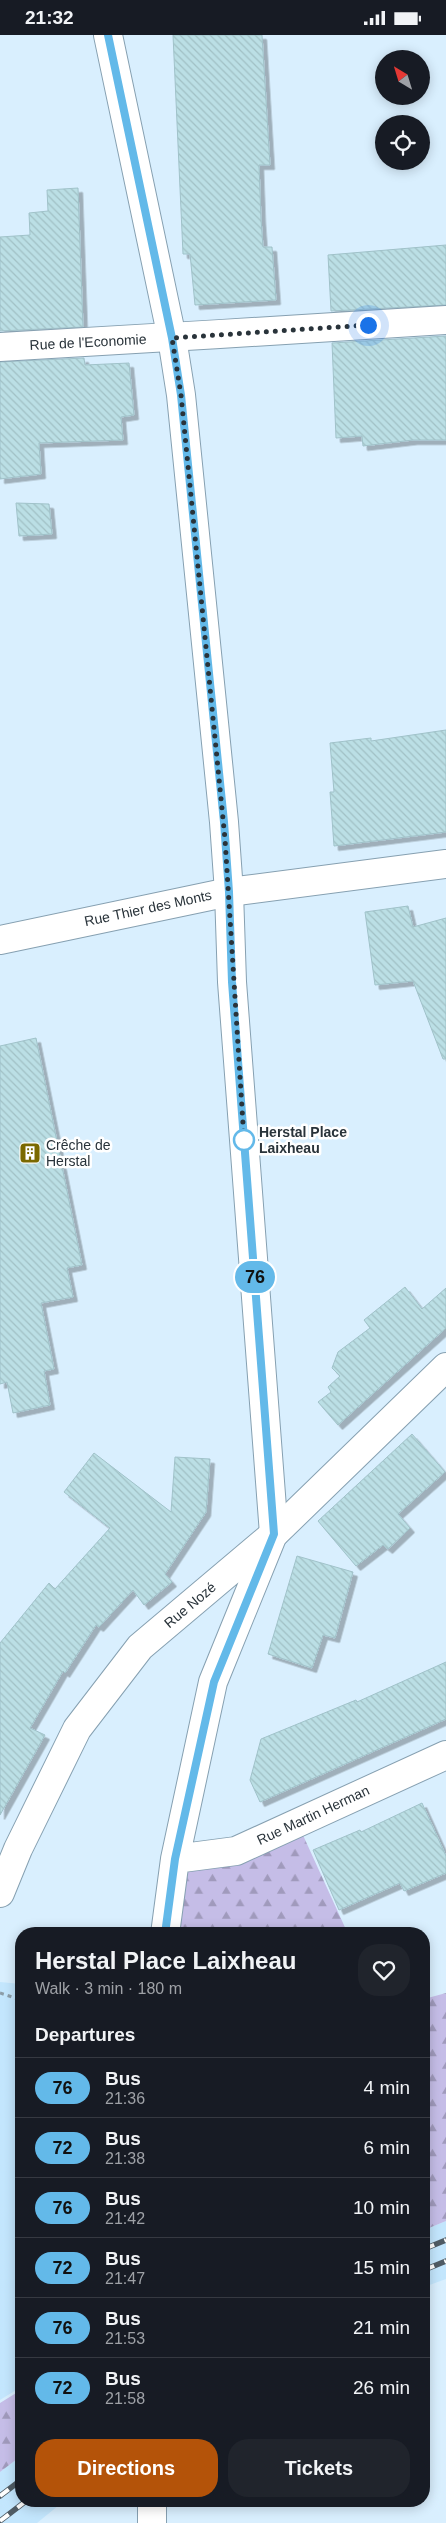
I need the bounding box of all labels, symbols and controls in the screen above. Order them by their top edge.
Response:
text: 21:32 [25,7,74,28]
north arrow [375,50,430,105]
map controls [375,50,430,170]
button: locate [375,115,430,170]
your location [356,313,381,338]
street label: Rue de l'Economie [29,331,147,353]
street label: Rue Thier des Monts [83,887,213,929]
place label: Herstal Place Laixheau [259,1124,347,1156]
marker: Herstal Place Laixheau [233,1129,255,1151]
place label: Crêche de Herstal [46,1137,111,1169]
building icon: Crêche de Herstal [18,1141,42,1165]
line badge: 76 [232,1261,278,1293]
text: 76 [245,1267,265,1287]
street label: Rue Nozé [161,1579,219,1631]
street label: Rue Martin Herman [254,1782,372,1848]
button: heart [358,1944,410,1996]
text: Herstal Place Laixheau [35,1947,296,1974]
text: Walk · 3 min · 180 m [35,1980,182,1997]
text: Departures [35,2024,135,2045]
text: Bus [105,2068,141,2089]
text: 4 min [364,2077,410,2098]
text: 76 [52,2078,73,2098]
text: 21:36 [105,2090,145,2107]
text: Bus [105,2128,141,2149]
text: 6 min [364,2137,410,2158]
text: 72 [52,2138,73,2158]
text: 21:38 [105,2150,145,2167]
text: Bus [105,2188,141,2209]
text: 10 min [353,2197,410,2218]
text: 76 [52,2198,73,2218]
text: 21:42 [105,2210,145,2227]
text: Bus [105,2248,141,2269]
text: 15 min [353,2257,410,2278]
text: 72 [52,2258,73,2278]
text: 21:47 [105,2270,145,2287]
text: Bus [105,2308,141,2329]
text: 21 min [353,2317,410,2338]
text: 76 [52,2318,73,2338]
text: 21:53 [105,2330,145,2347]
text: Bus [105,2368,141,2389]
text: 26 min [353,2377,410,2398]
text: 72 [52,2378,73,2398]
text: 21:58 [105,2390,145,2407]
button: Directions [35,2439,218,2497]
button: Tickets [228,2439,410,2497]

